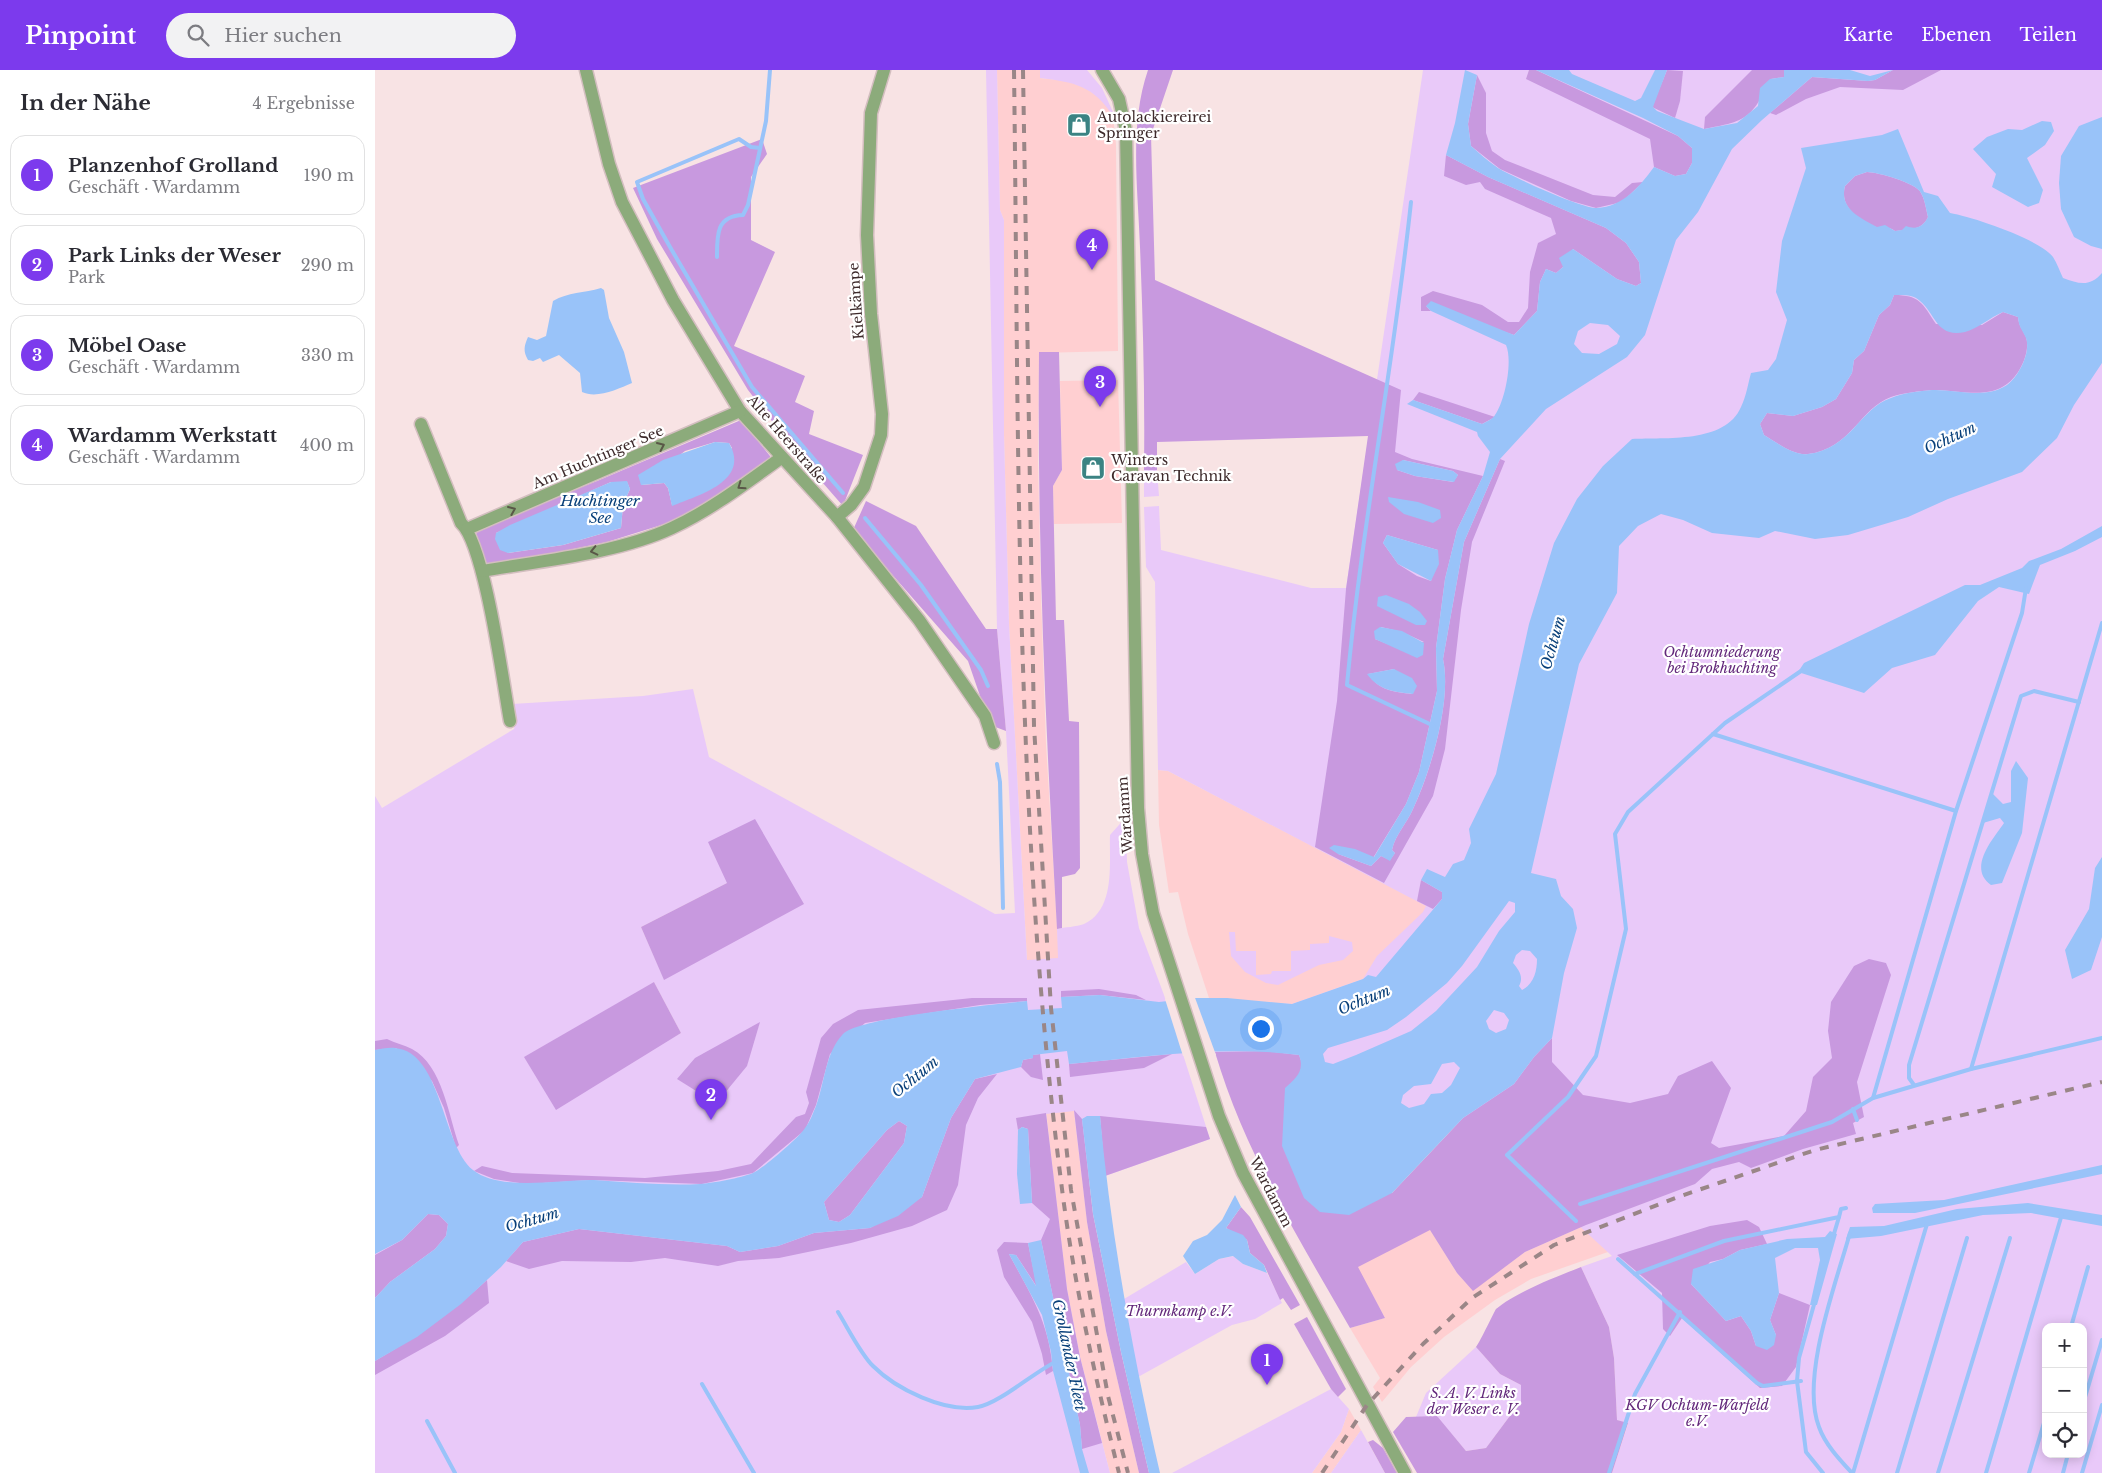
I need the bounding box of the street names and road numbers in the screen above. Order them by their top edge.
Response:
street label: Kielkämpe [844,262,868,340]
street label: Alte Heerstraße [743,390,830,487]
street label: Am Huchtinger See [529,421,666,493]
street label: Wardamm [1113,776,1137,855]
street label: Wardamm [1245,1153,1296,1230]

